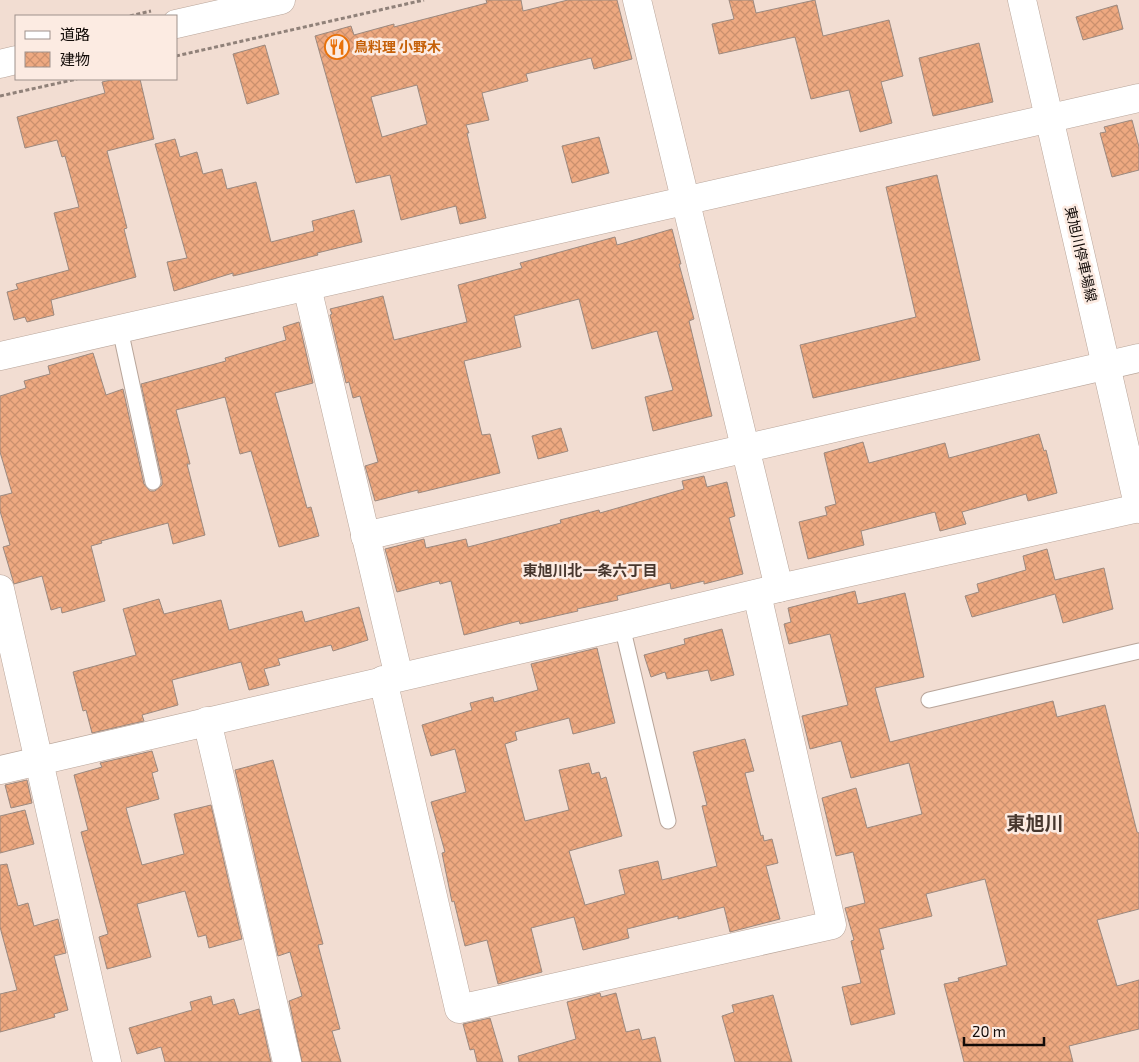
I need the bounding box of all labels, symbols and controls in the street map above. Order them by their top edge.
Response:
legend [15,15,178,80]
text: 道路 [60,25,90,43]
restaurant icon: 鳥料理 小野木 [324,34,350,60]
place label: 鳥料理 小野木 [354,38,441,55]
text: 建物 [60,50,90,68]
street label: 東旭川停車場線 [1062,204,1101,304]
district label: 東旭川北一条六丁目 [522,561,658,579]
district label: 東旭川 [1006,811,1064,834]
scale bar [964,1014,1044,1046]
text: 20 m [972,1022,1006,1040]

